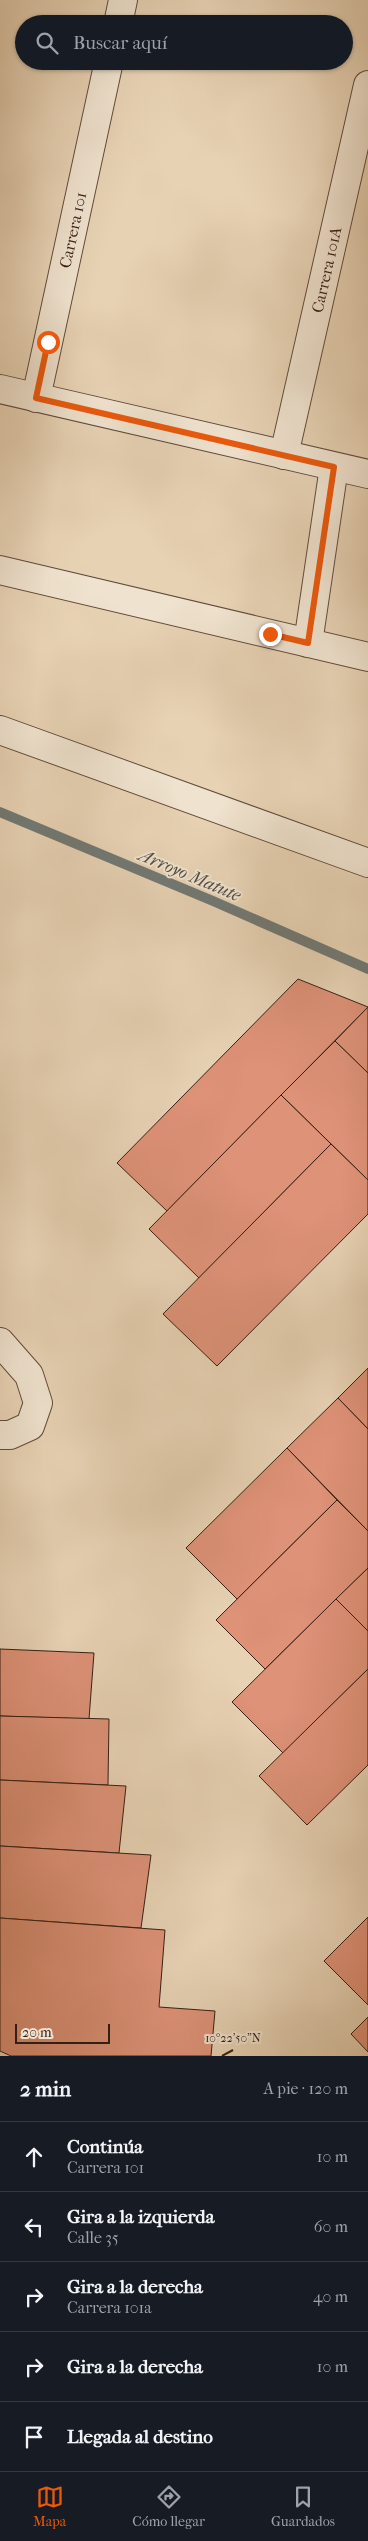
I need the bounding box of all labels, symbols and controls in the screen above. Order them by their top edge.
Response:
search box [15,15,353,70]
icon: search [33,29,61,57]
text: Buscar aquí [73,32,167,54]
street label: Carrera 101 [55,190,90,270]
street label: Carrera 101A [308,224,346,315]
route start [37,331,60,354]
route end [259,623,282,646]
water label: Arroyo Matute [134,844,244,907]
scale bar [15,2021,110,2044]
text: 20 m [22,2024,52,2041]
text: 10°22'50"N [205,2031,261,2045]
text: 2 min [20,2077,71,2101]
text: A pie · 120 m [263,2079,348,2098]
text: Continúa [67,2136,143,2158]
icon: ahead [20,2143,48,2171]
text: 10 m [317,2147,348,2166]
text: Carrera 101 [67,2158,144,2177]
text: Gira a la izquierda [67,2206,214,2228]
icon: left [20,2213,48,2241]
text: 60 m [314,2217,348,2236]
text: Calle 35 [67,2228,119,2247]
text: Gira a la derecha [67,2276,203,2298]
icon: right [20,2283,48,2311]
text: 40 m [313,2287,348,2306]
text: Carrera 101a [67,2298,152,2317]
icon: right [20,2353,48,2381]
text: Gira a la derecha [67,2356,203,2378]
text: 10 m [317,2357,348,2376]
icon: arrive [20,2423,48,2451]
text: Llegada al destino [67,2426,213,2448]
tab: Mapa [33,2483,66,2530]
tab: Cómo llegar [132,2483,205,2530]
tab: Guardados [271,2483,335,2530]

